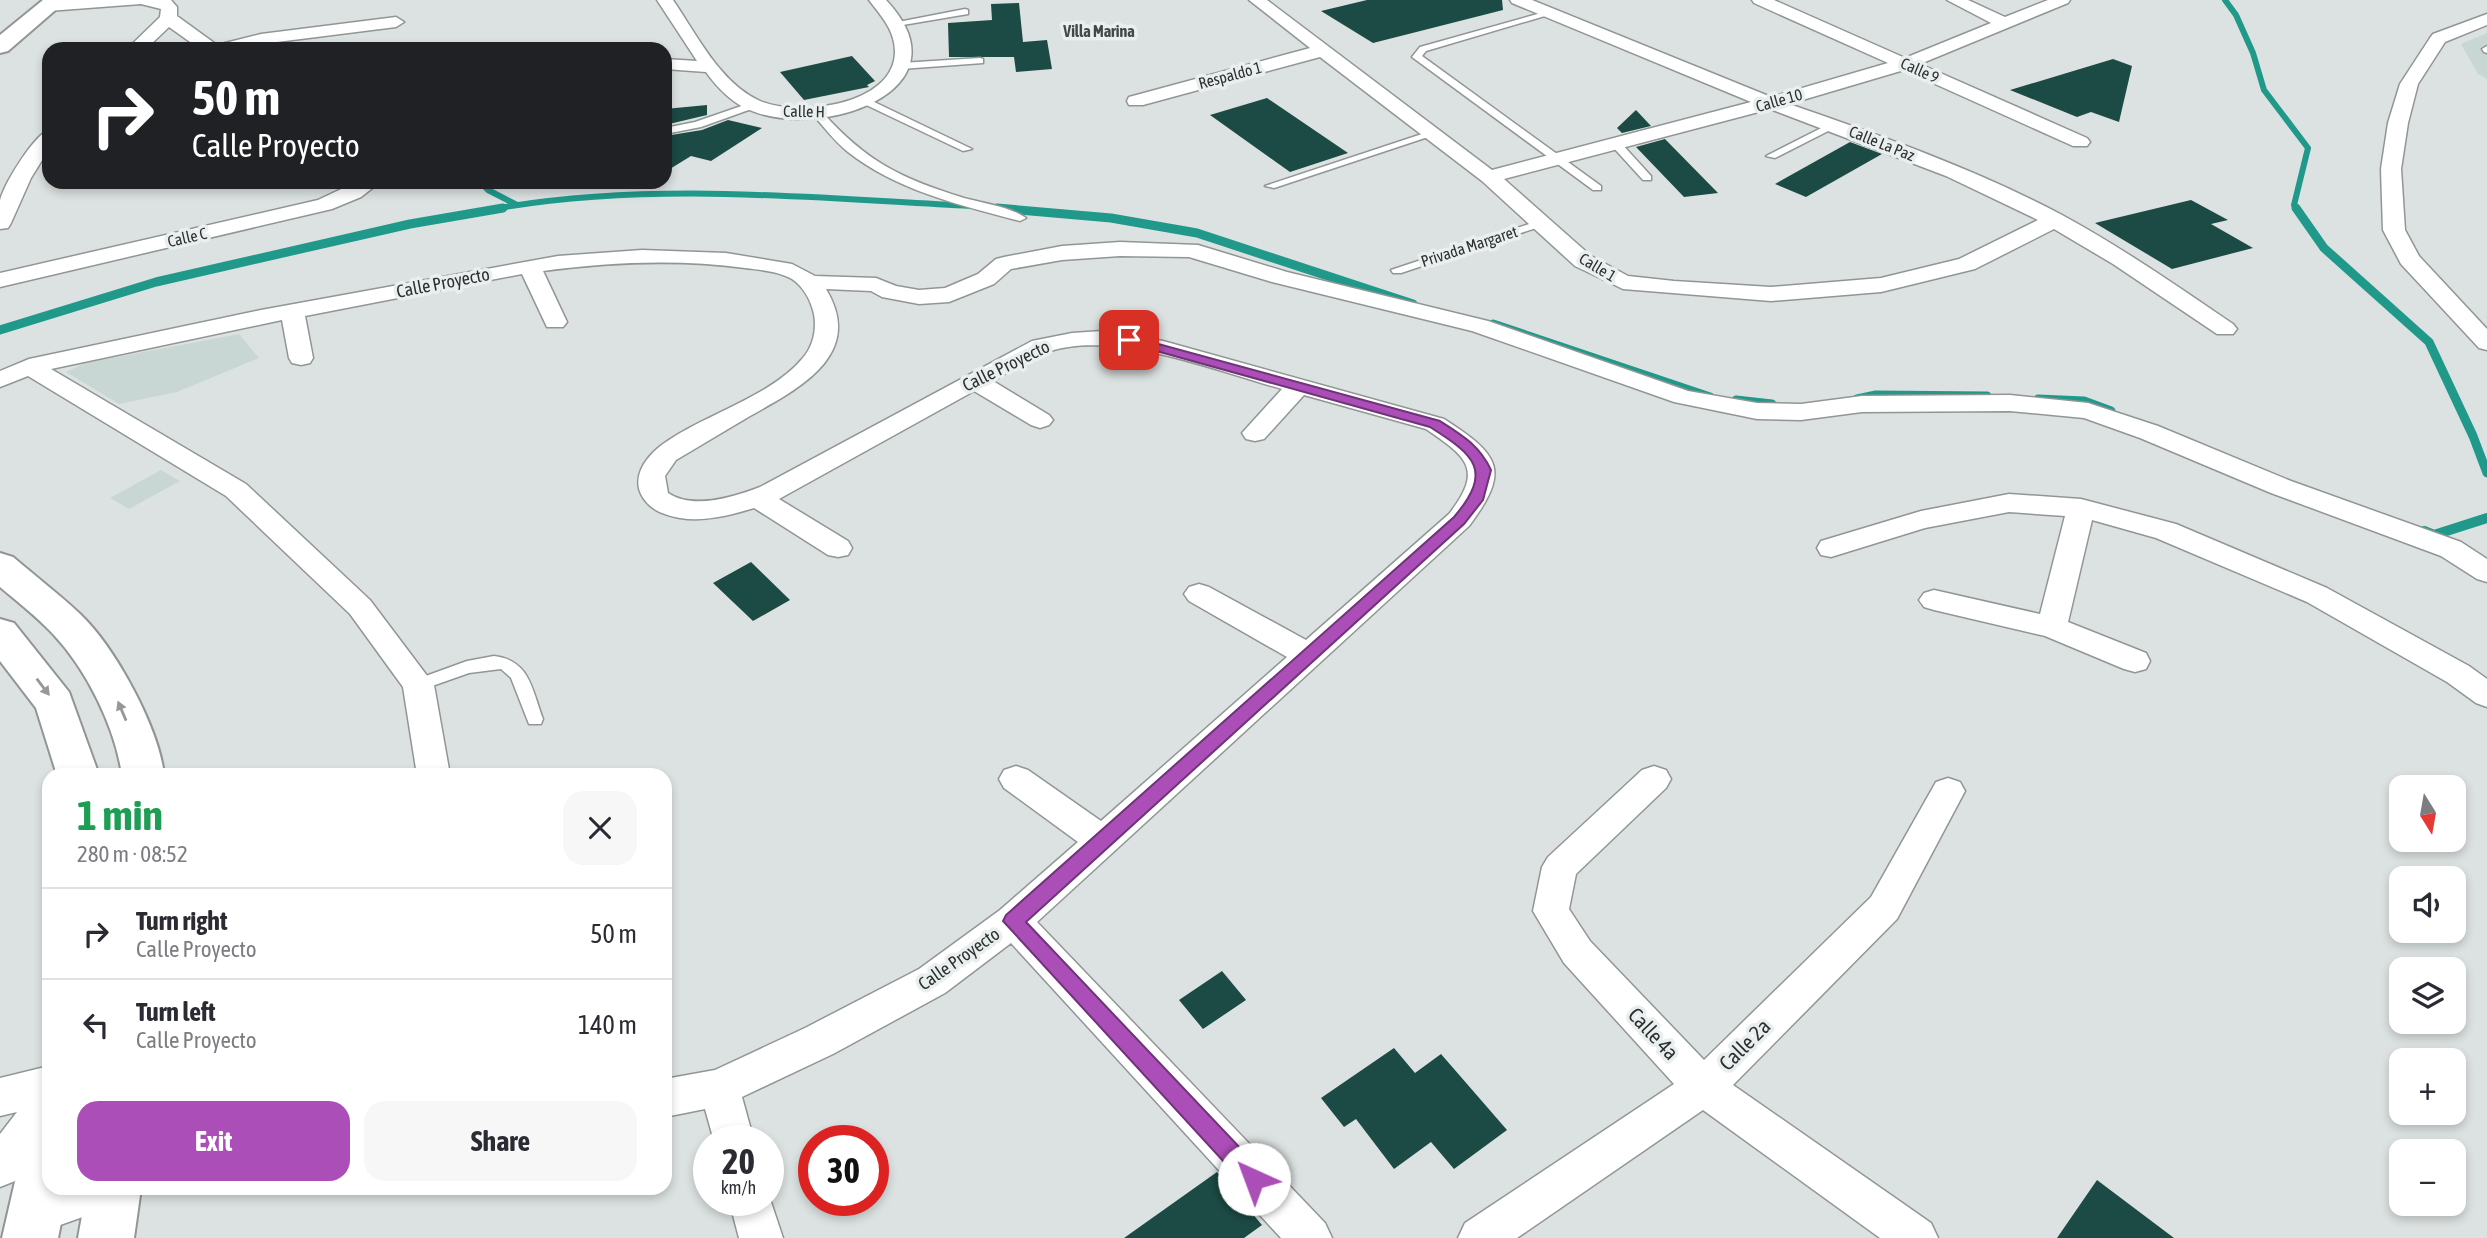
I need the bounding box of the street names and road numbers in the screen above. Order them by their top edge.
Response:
street label: Calle 9 [1898,54,1942,86]
street label: Respaldo 1 [1196,58,1264,93]
street label: Calle 10 [1754,85,1804,115]
street label: Calle H [783,102,825,120]
street label: Calle La Paz [1847,122,1918,164]
street label: Privada Margaret [1419,222,1520,271]
street label: Calle C [166,224,208,250]
street label: Calle 1 [1576,249,1620,285]
street label: Calle Proyecto [395,263,491,302]
street label: Calle Proyecto [959,335,1053,396]
street label: Calle Proyecto [914,923,1003,994]
street label: Calle 4a [1624,1002,1684,1064]
street label: Calle 2a [1714,1014,1775,1075]

